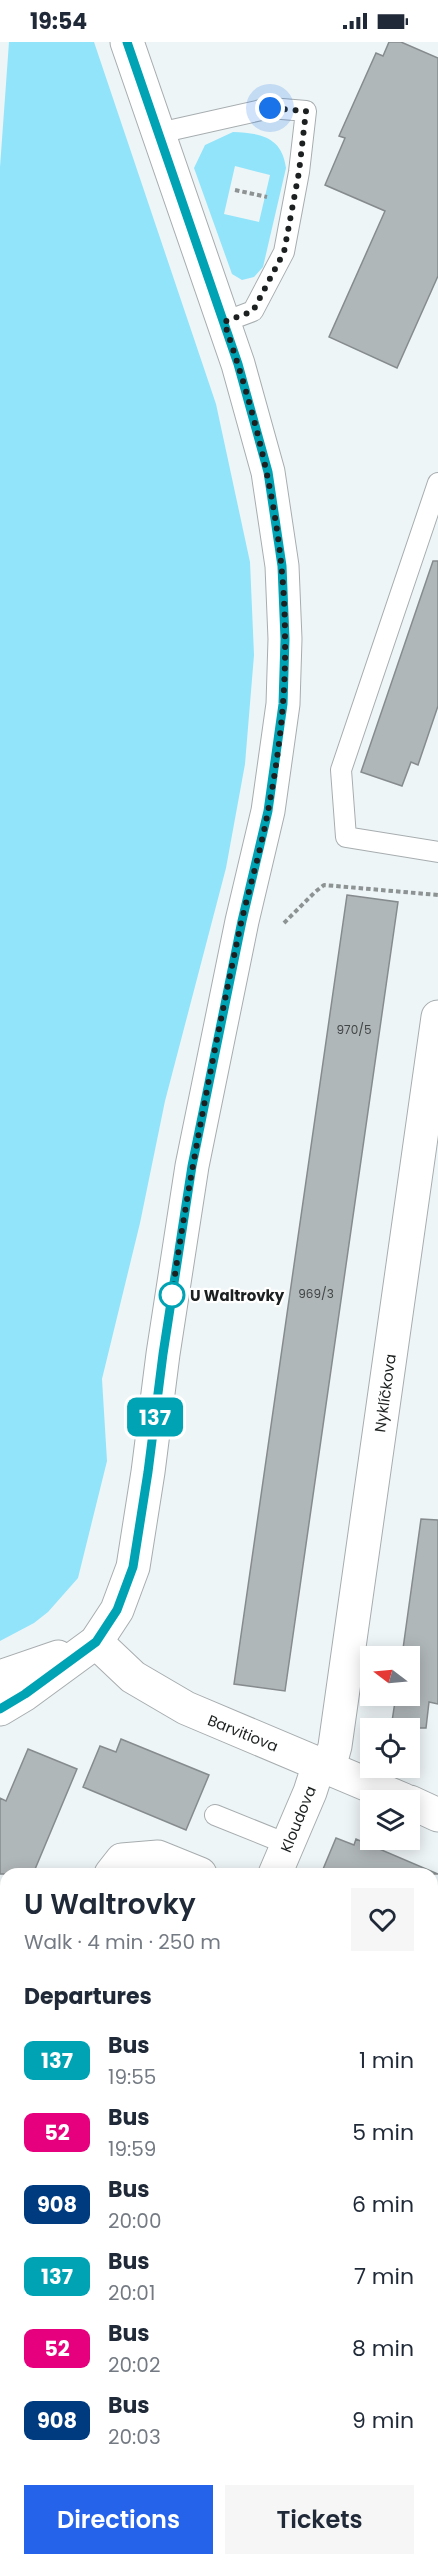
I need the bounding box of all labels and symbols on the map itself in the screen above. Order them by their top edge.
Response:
your location [255,93,285,123]
house number: 970/5 [337,1021,371,1038]
marker: U Waltrovky [159,1282,185,1308]
place label: U Waltrovky [190,1285,285,1306]
house number: 969/3 [298,1285,334,1302]
street label: Nyklíčkova [369,1352,401,1434]
line badge: 137 [120,1398,189,1436]
north arrow [360,1646,420,1706]
street label: Barvitiova [205,1709,281,1757]
street label: Kloudova [275,1783,321,1855]

